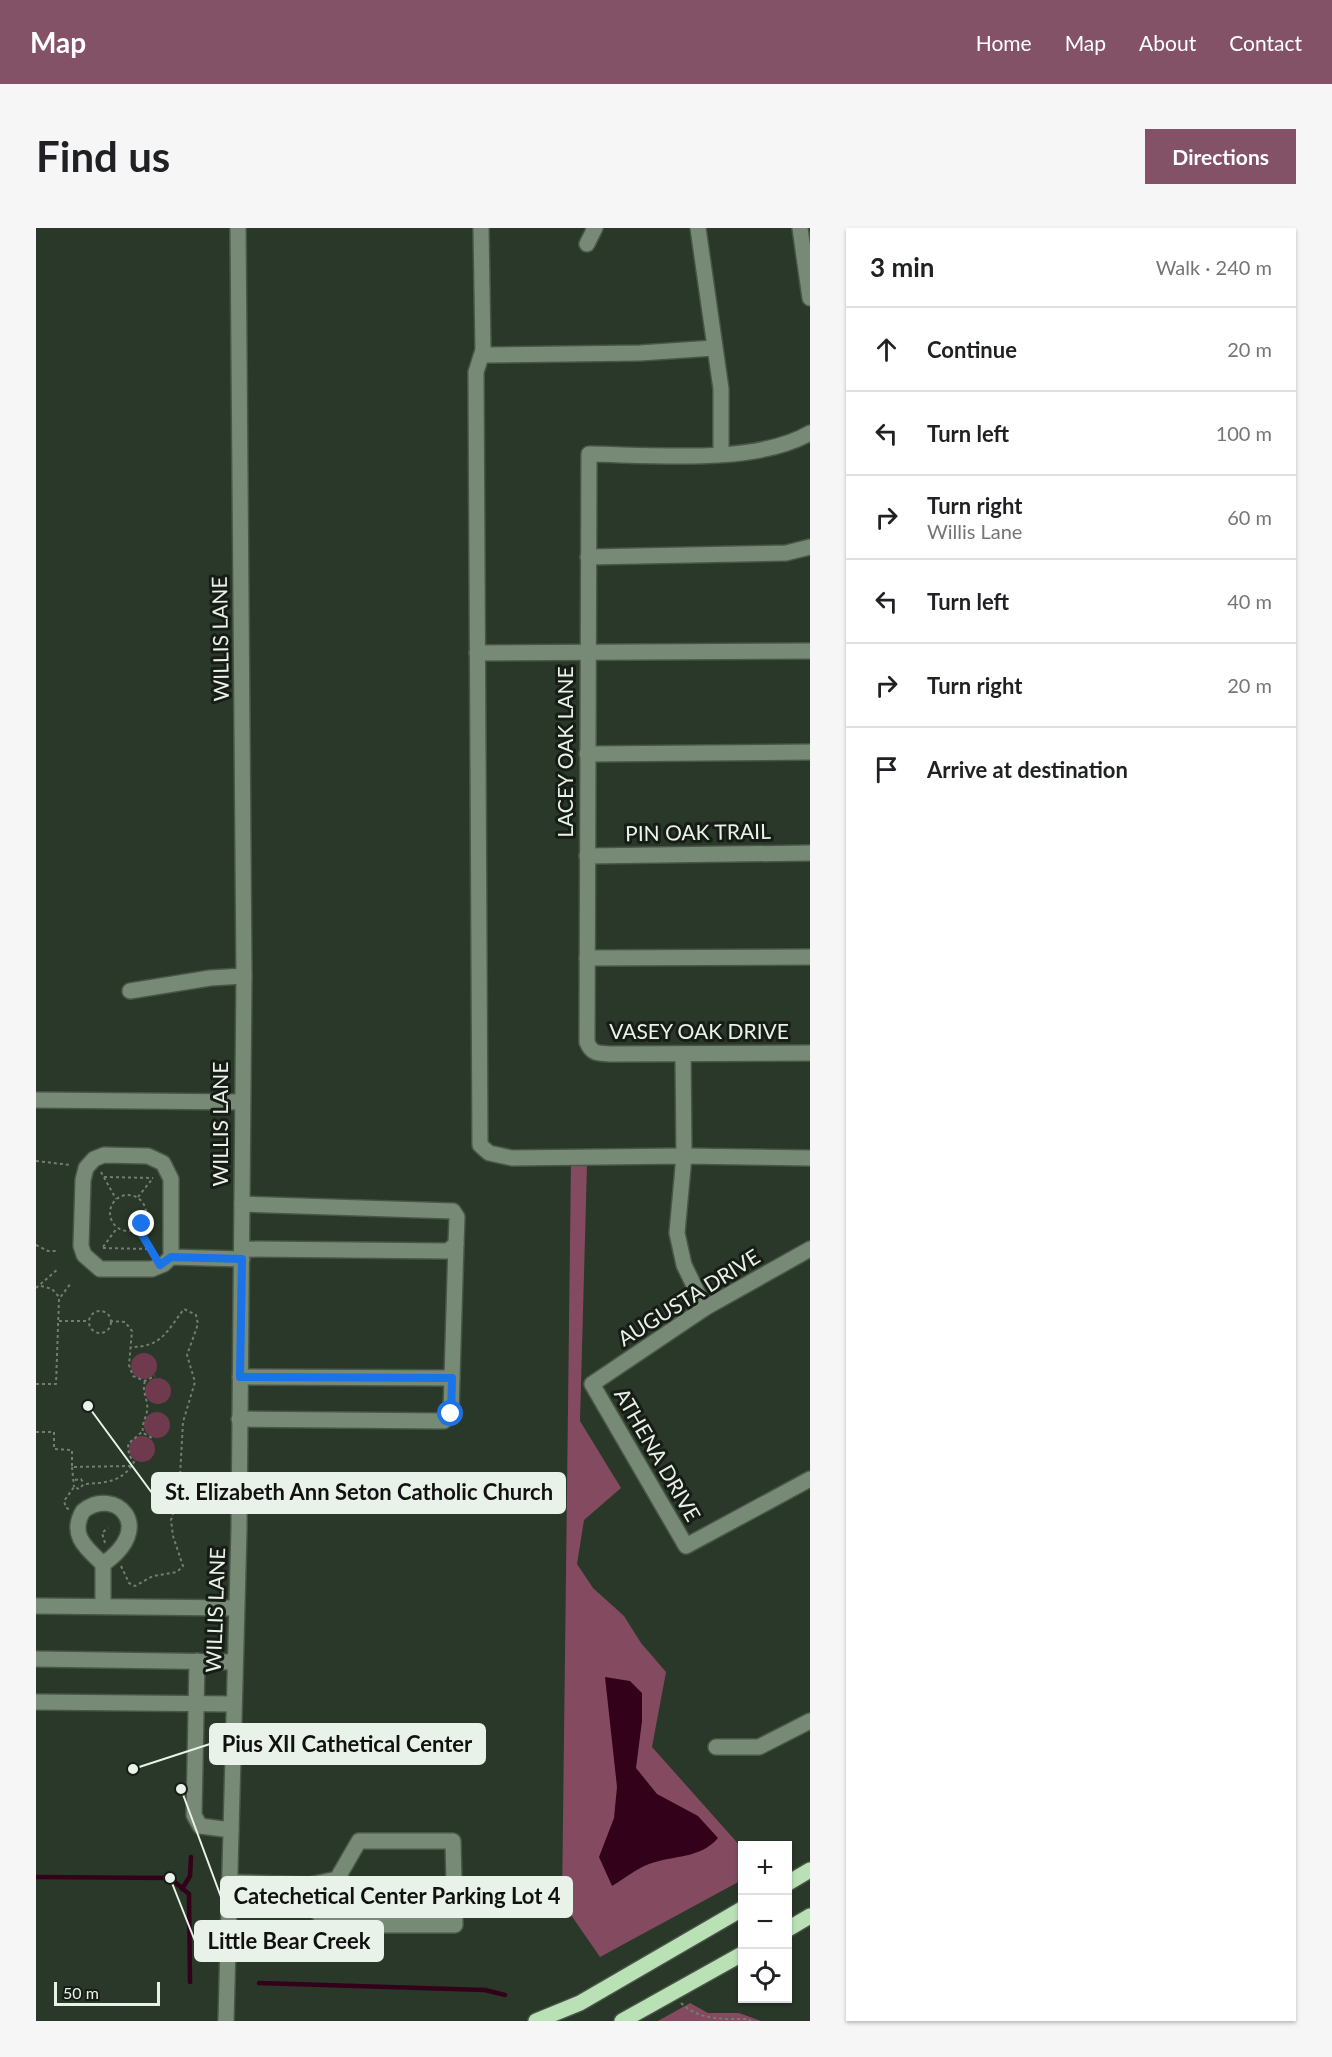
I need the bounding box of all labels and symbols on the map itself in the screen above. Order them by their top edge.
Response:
street label: WILLIS LANE [206,576,233,702]
street label: LACEY OAK LANE [552,666,577,838]
street label: PIN OAK TRAIL [625,818,771,845]
street label: VASEY OAK DRIVE [609,1018,789,1043]
street label: WILLIS LANE [207,1061,232,1187]
route end [128,1210,154,1236]
street label: AUGUSTA DRIVE [613,1243,764,1350]
street label: ATHENA DRIVE [610,1383,707,1525]
route start [437,1400,463,1426]
callout: St. Elizabeth Ann Seton Catholic Church [152,1473,565,1513]
text: St. Elizabeth Ann Seton Catholic Church [165,1478,553,1505]
street label: WILLIS LANE [200,1547,229,1673]
callout: Pius XII Cathetical Center [210,1724,485,1764]
text: Pius XII Cathetical Center [222,1730,473,1757]
callout: Catechetical Center Parking Lot 4 [221,1877,572,1917]
text: Catechetical Center Parking Lot 4 [234,1882,561,1909]
callout: Little Bear Creek [195,1921,383,1961]
text: Little Bear Creek [207,1927,371,1954]
scale bar [54,1979,160,2006]

